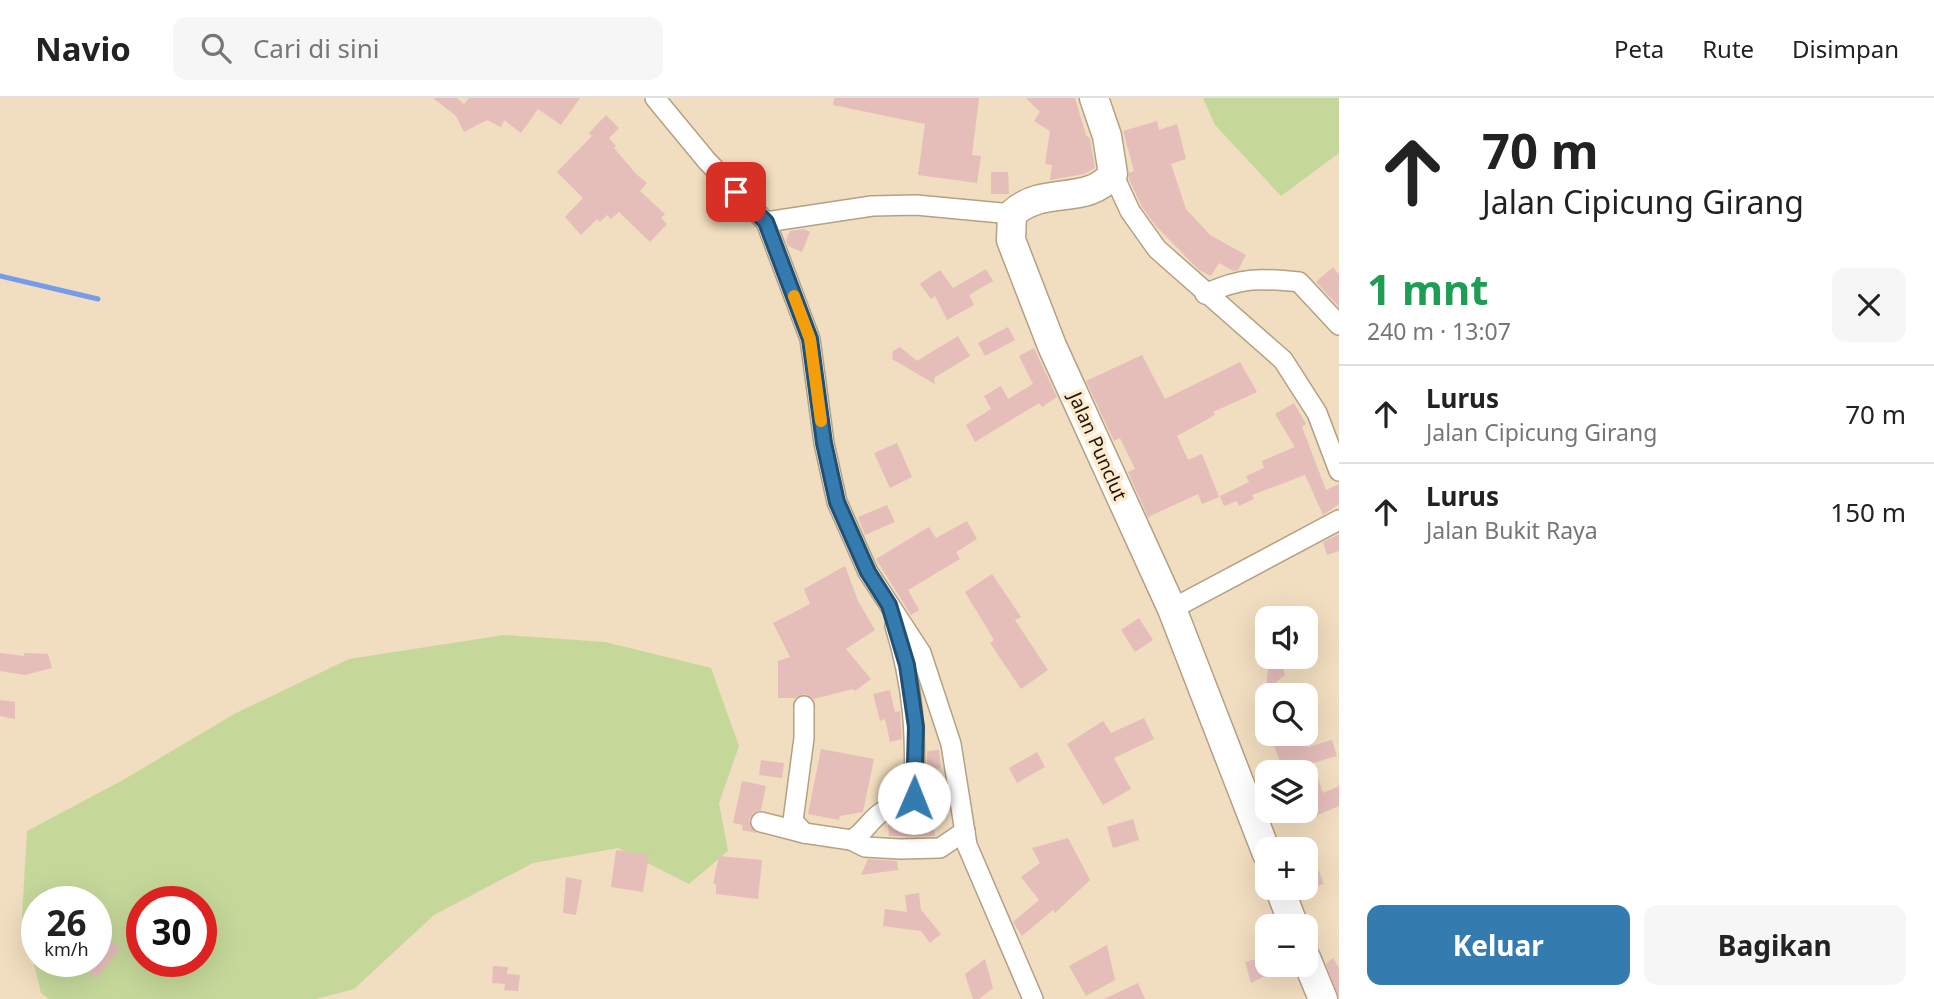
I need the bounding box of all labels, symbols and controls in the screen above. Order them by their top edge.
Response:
search box [173,17,663,80]
text: Navio [35,26,131,71]
icon: search [197,29,235,67]
text: Cari di sini [253,30,380,66]
text: Peta [1614,32,1664,65]
text: Rute [1702,32,1754,65]
text: Disimpan [1792,32,1899,65]
text: 70 m [1482,117,1599,183]
icon: ahead [1367,126,1458,217]
pin [706,162,766,222]
icon: arrive [717,173,755,211]
text: Jalan Cipicung Girang [1482,180,1804,223]
text: 1 mnt [1367,260,1488,317]
button: close [1832,268,1906,342]
text: 240 m · 13:07 [1367,315,1511,347]
text: Lurus [1426,380,1499,416]
street label: Jalan Punclut [1062,386,1133,504]
icon: ahead [1367,395,1405,433]
text: 70 m [1845,396,1906,432]
text: Jalan Cipicung Girang [1426,416,1657,448]
text: Lurus [1426,478,1499,514]
icon: ahead [1367,493,1405,531]
text: 150 m [1830,494,1906,530]
text: Jalan Bukit Raya [1426,514,1598,546]
map controls [1255,606,1318,977]
button: sound [1255,606,1318,669]
button: search [1255,683,1318,746]
button: layers [1255,760,1318,823]
position arrow [877,761,951,835]
button: + [1255,837,1318,900]
speed limit sign: 30 [126,886,217,977]
text: 26 [46,899,87,946]
button: Keluar [1367,905,1630,985]
button: Bagikan [1644,905,1906,985]
button: − [1255,914,1318,977]
text: km/h [44,937,89,961]

